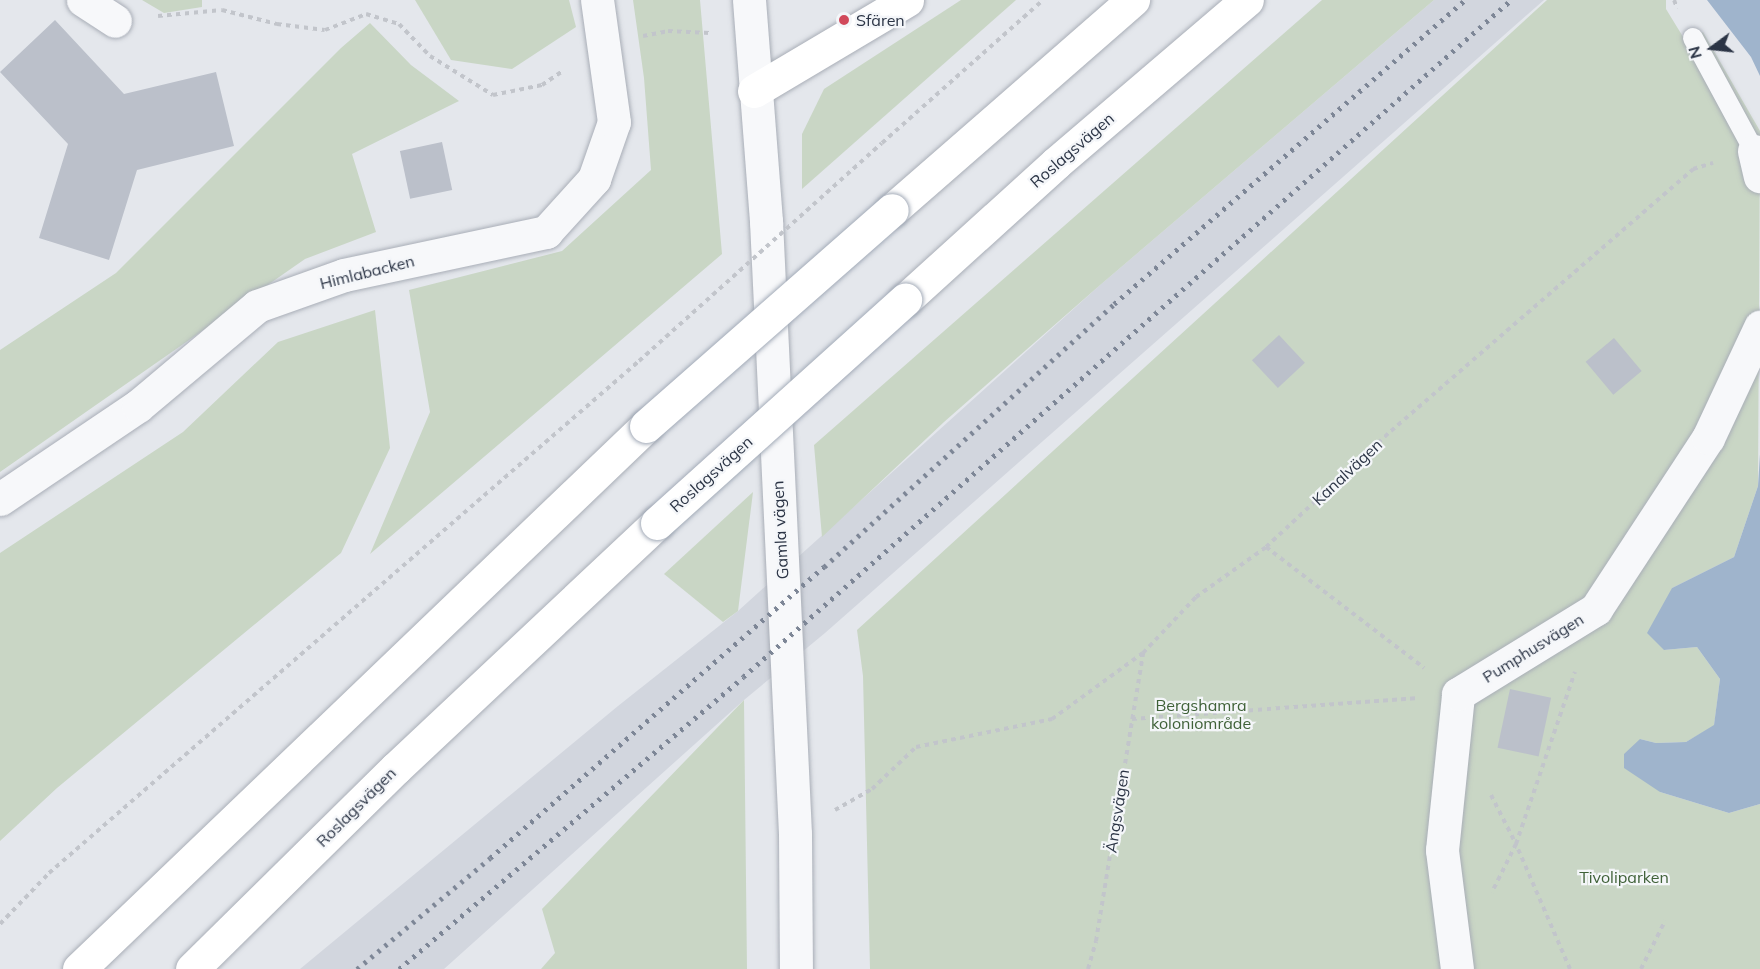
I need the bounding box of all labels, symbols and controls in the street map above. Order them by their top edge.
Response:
place label: Sfären [856,10,905,30]
marker: Sfären [837,13,851,27]
north arrow [1682,18,1742,78]
text: N [1683,44,1706,61]
street label: Roslagsvägen [1026,108,1118,192]
street label: Himlabacken [318,251,416,293]
street label: Roslagsvägen [666,432,756,516]
street label: Kanalvägen [1308,435,1386,509]
street label: Gamla vägen [768,480,792,580]
street label: Pumphusvägen [1479,609,1587,687]
park label: Bergshamra koloniområde [1151,695,1251,733]
street label: Roslagsvägen [312,763,400,851]
street label: Ängsvägen [1101,768,1133,854]
park label: Tivoliparken [1579,867,1669,887]

